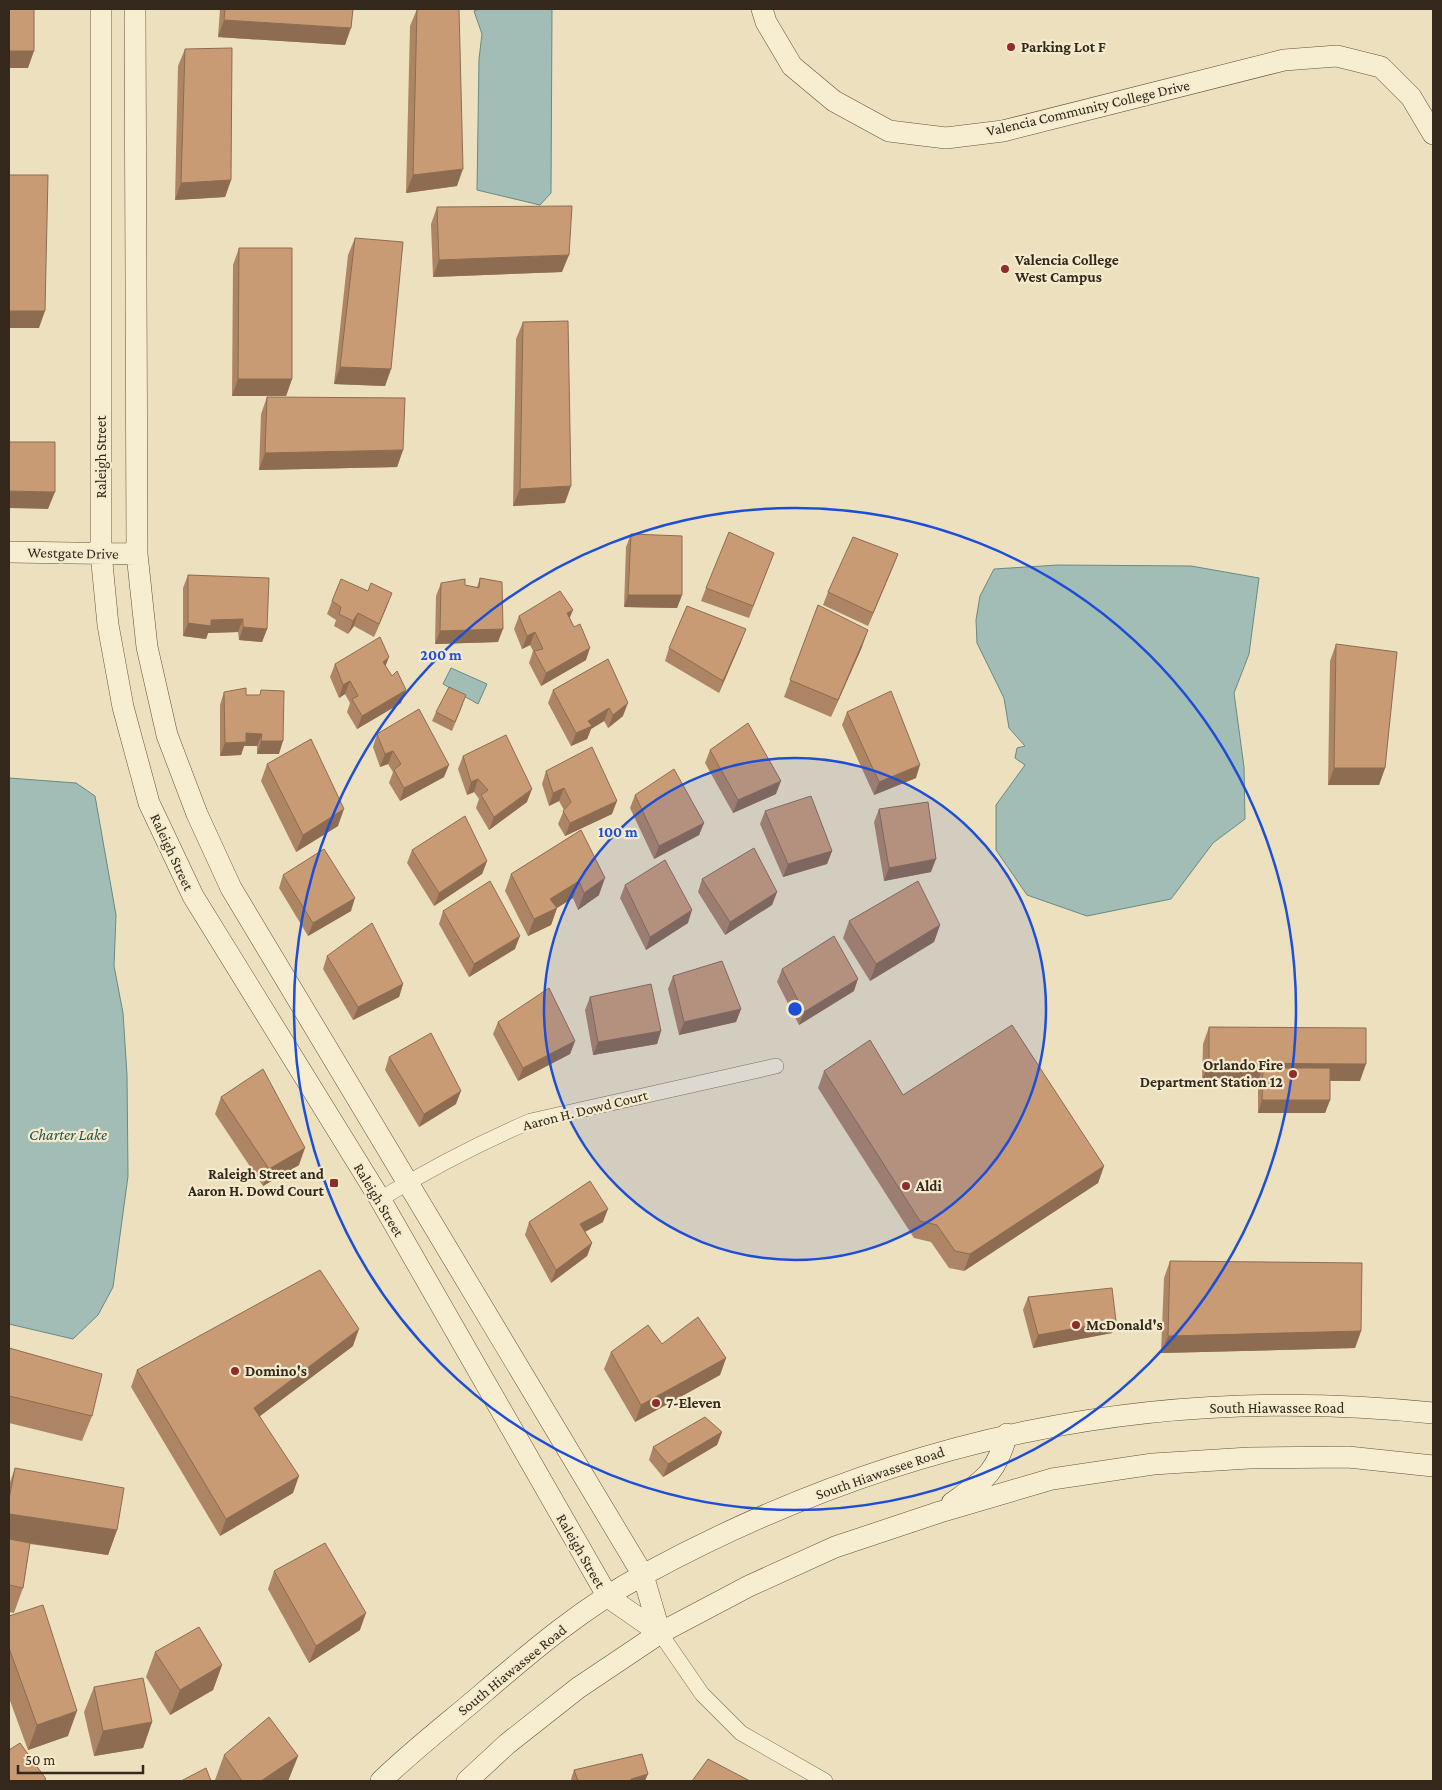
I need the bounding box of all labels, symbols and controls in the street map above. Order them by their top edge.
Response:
place label: Parking Lot F [1021,39,1106,55]
marker: Parking Lot F [1005,41,1017,53]
street label: Valencia Community College Drive [985,77,1192,140]
place label: Valencia College West Campus [1014,252,1119,285]
marker: Valencia College West Campus [999,263,1011,275]
street label: Raleigh Street [93,415,110,498]
street label: Westgate Drive [27,544,119,563]
text: 200 m [420,647,462,663]
street label: Raleigh Street [146,811,197,894]
text: 100 m [598,824,638,840]
centre of rings [786,1000,804,1018]
place label: Orlando Fire Department Station 12 [1140,1057,1283,1090]
marker: Orlando Fire Department Station 12 [1287,1068,1299,1080]
street label: Aaron H. Dowd Court [521,1086,650,1133]
water label: Charter Lake [29,1126,107,1143]
street label: Raleigh Street [350,1160,408,1241]
place label: Raleigh Street and Aaron H. Dowd Court [187,1166,325,1199]
marker: Raleigh Street and Aaron H. Dowd Court [328,1177,340,1189]
place label: Aldi [915,1178,942,1194]
marker: Aldi [900,1180,912,1192]
place label: McDonald's [1086,1317,1163,1333]
marker: McDonald's [1070,1319,1082,1331]
place label: Domino's [245,1363,307,1379]
marker: Domino's [229,1365,241,1377]
place label: 7-Eleven [666,1395,722,1411]
marker: 7-Eleven [650,1397,662,1409]
street label: South Hiawassee Road [1210,1400,1345,1416]
street label: South Hiawassee Road [814,1443,946,1503]
street label: Raleigh Street [552,1511,609,1592]
street label: South Hiawassee Road [455,1621,570,1719]
scale bar [18,1742,142,1774]
text: 50 m [25,1752,55,1768]

